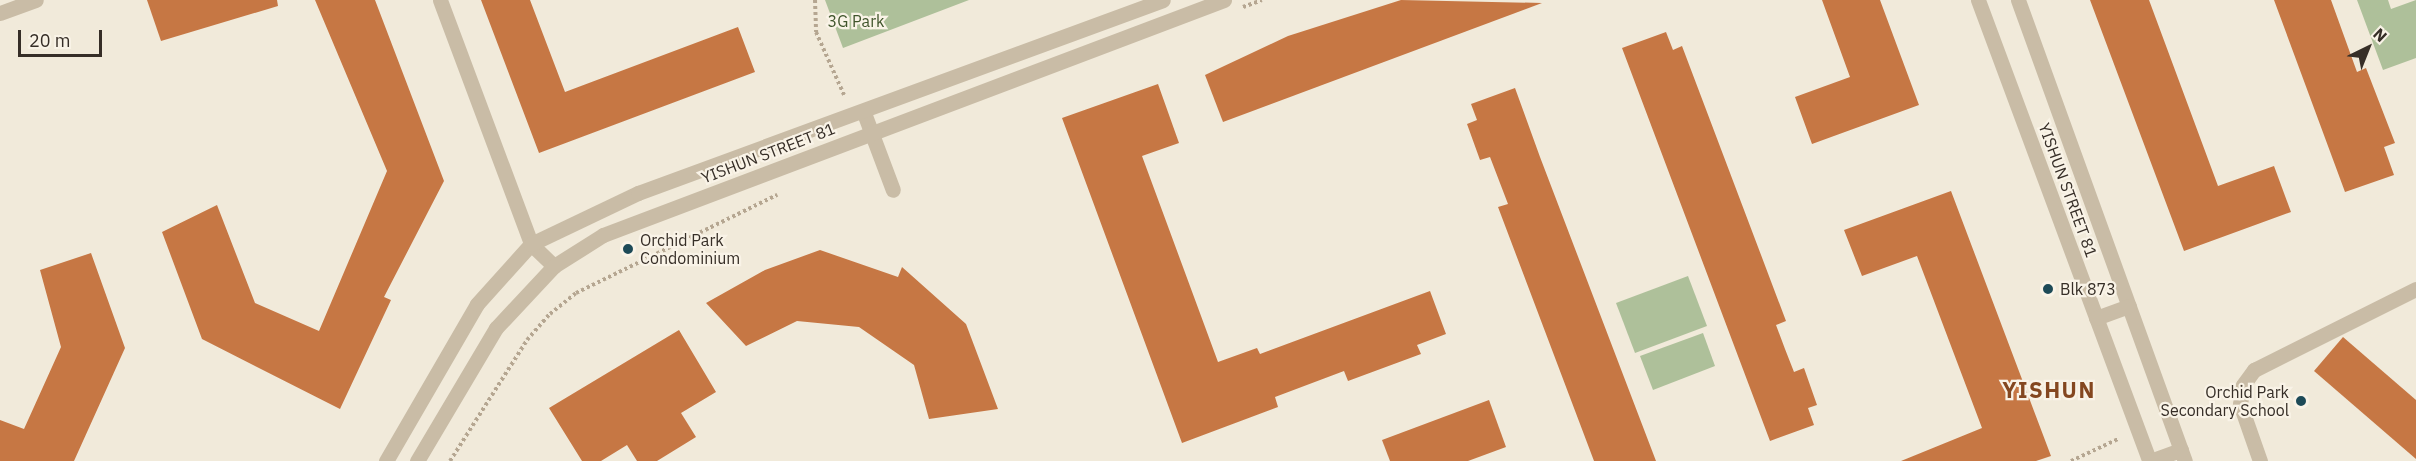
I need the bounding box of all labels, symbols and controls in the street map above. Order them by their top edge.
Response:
park label: 3G Park [828,11,884,31]
scale bar [21,18,105,56]
north arrow [2338,18,2398,78]
text: N [2369,24,2391,46]
text: 20 m [29,29,71,52]
street label: YISHUN STREET 81 [698,119,838,187]
street label: YISHUN STREET 81 [2035,120,2101,260]
place label: Orchid Park Condominium [640,230,740,268]
marker: Orchid Park Condominium [621,242,635,256]
place label: Blk 873 [2060,279,2116,299]
marker: Blk 873 [2041,282,2055,296]
district label: YISHUN [2002,377,2096,403]
place label: Orchid Park Secondary School [2161,382,2289,420]
marker: Orchid Park Secondary School [2294,394,2308,408]

